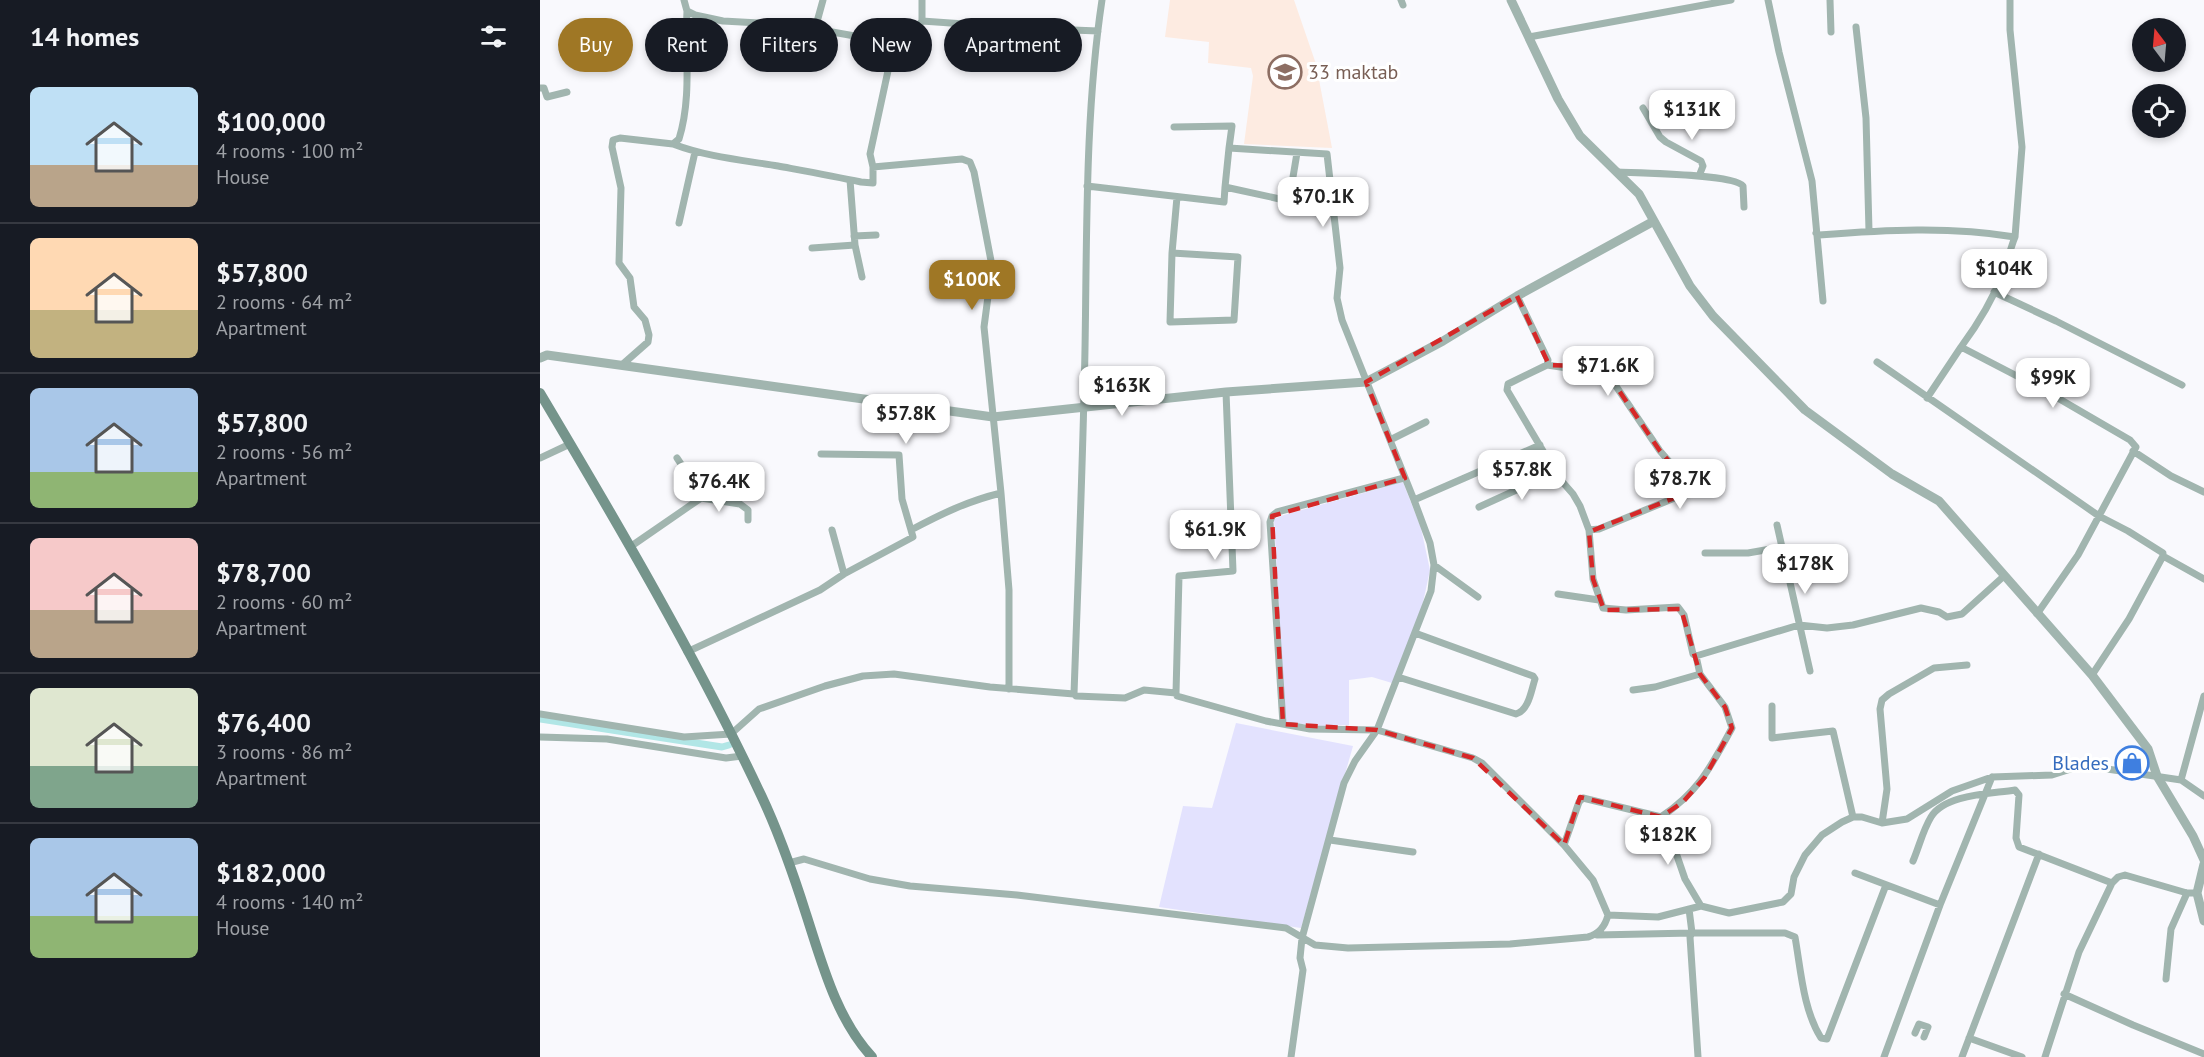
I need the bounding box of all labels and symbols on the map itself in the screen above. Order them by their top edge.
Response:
north arrow [2132,18,2186,72]
school or university icon: 33 maktab [1267,54,1303,90]
place label: 33 maktab [1308,59,1398,85]
pin: $131K [1650,90,1734,141]
pin: $70.1K [1274,177,1372,228]
pin: $104K [1962,249,2046,300]
pin: $100K [930,260,1014,311]
pin: $71.6K [1559,346,1657,397]
pin: $99K [2017,358,2089,409]
pin: $163K [1080,366,1164,417]
pin: $57.8K [857,394,955,445]
pin: $57.8K [1473,450,1571,501]
pin: $78.7K [1631,459,1729,510]
pin: $76.4K [670,462,768,513]
pin: $61.9K [1166,510,1264,561]
pin: $178K [1763,544,1847,595]
shop icon: Blades [2114,745,2150,781]
place label: Blades [2052,750,2109,776]
pin: $182K [1626,815,1710,866]

